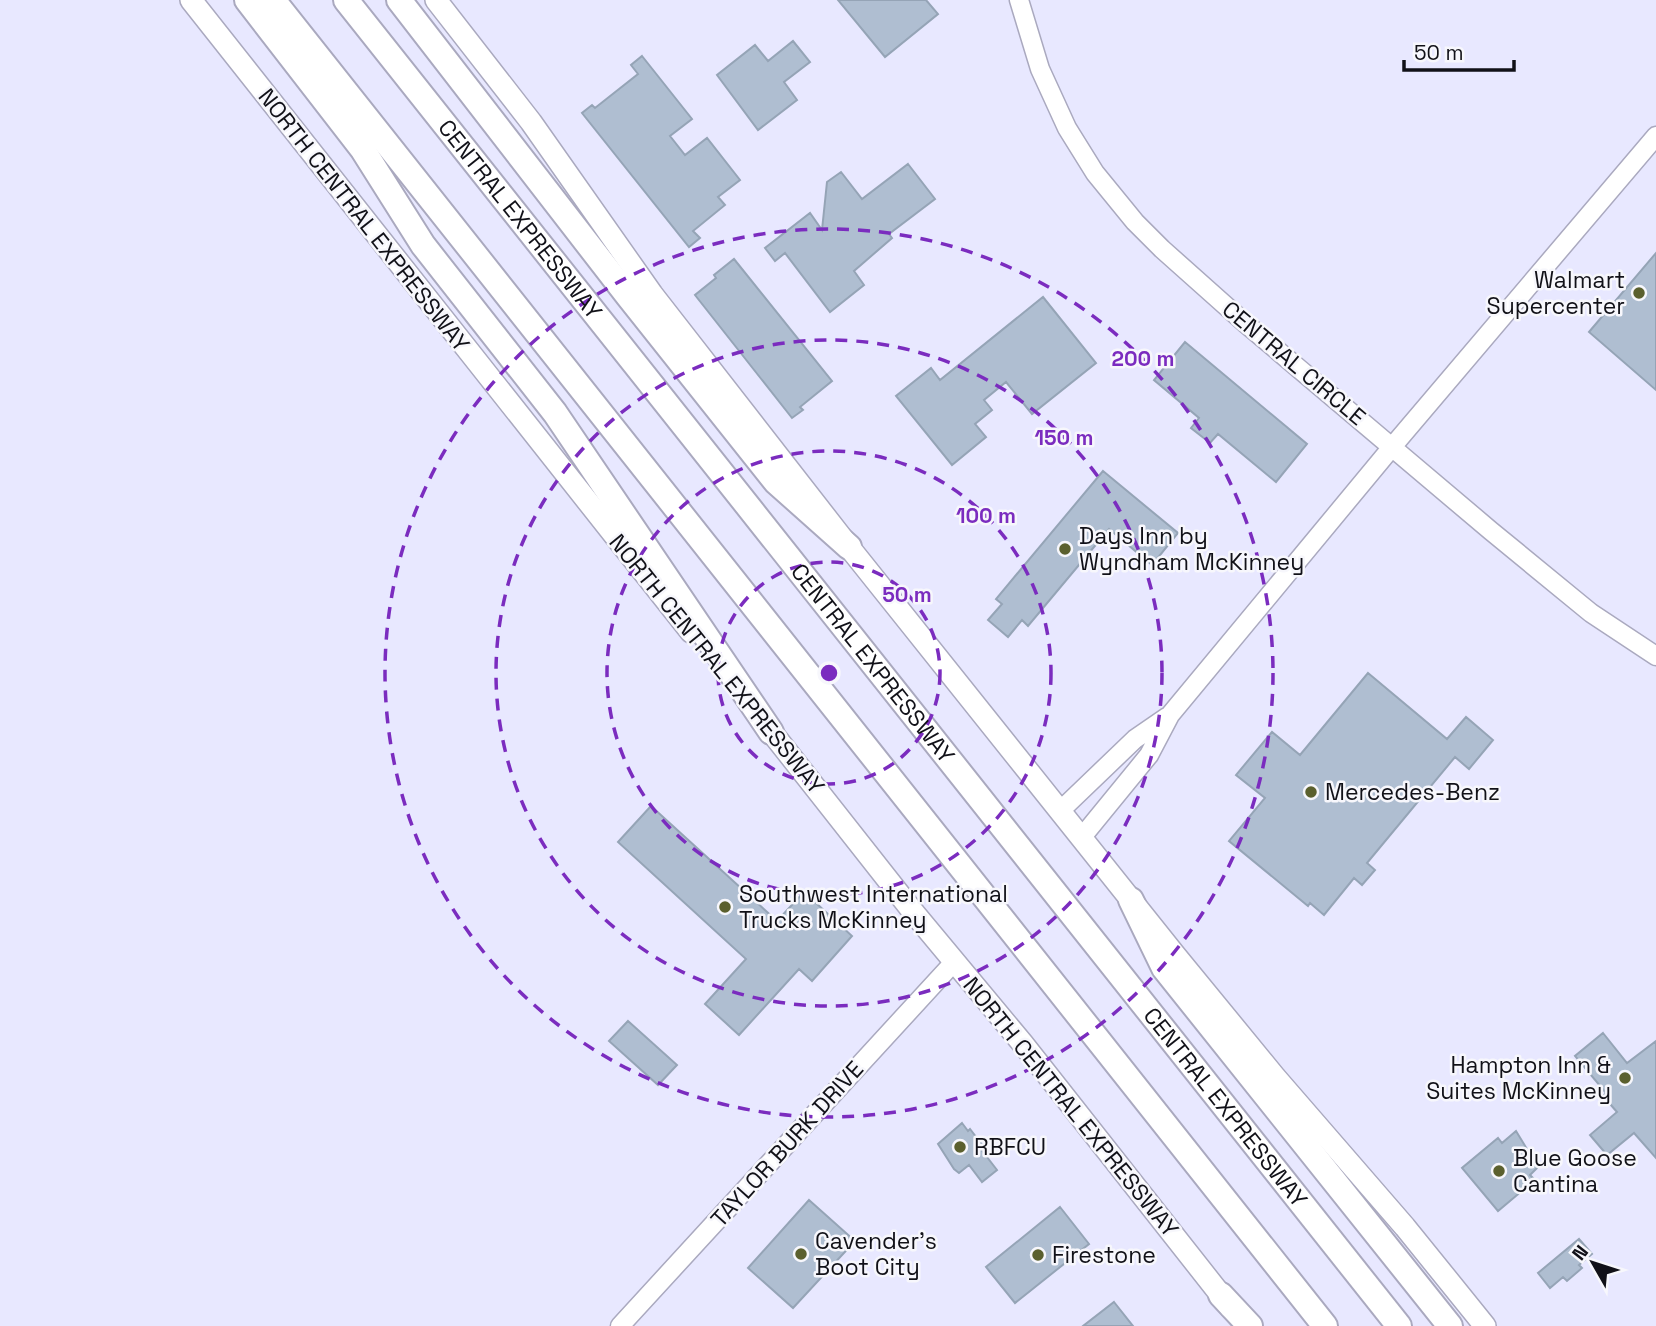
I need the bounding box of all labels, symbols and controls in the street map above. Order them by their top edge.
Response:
scale bar [1404,28,1514,72]
text: 50 m [1414,39,1464,66]
street label: NORTH CENTRAL EXPRESSWAY [252,82,476,358]
street label: CENTRAL EXPRESSWAY [432,113,609,325]
place label: Walmart Supercenter [1487,265,1625,321]
marker: Walmart Supercenter [1631,285,1647,301]
street label: CENTRAL CIRCLE [1216,294,1372,432]
text: 200 m [1112,345,1174,372]
text: 150 m [1035,424,1093,451]
text: 100 m [956,502,1016,529]
place label: Days Inn by Wyndham McKinney [1079,521,1304,577]
street label: NORTH CENTRAL EXPRESSWAY [603,528,831,800]
marker: Days Inn by Wyndham McKinney [1057,541,1073,557]
street label: CENTRAL EXPRESSWAY [784,557,961,769]
text: 50 m [882,581,932,608]
centre of rings [817,661,841,685]
place label: Mercedes-Benz [1325,777,1500,807]
marker: Mercedes-Benz [1303,784,1319,800]
place label: Southwest International Trucks McKinney [739,879,1008,935]
marker: Southwest International Trucks McKinney [717,899,733,915]
street label: NORTH CENTRAL EXPRESSWAY [957,971,1185,1243]
street label: CENTRAL EXPRESSWAY [1137,1001,1314,1213]
place label: Hampton Inn & Suites McKinney [1426,1050,1611,1106]
street label: TAYLOR BURK DRIVE [704,1054,870,1234]
marker: Hampton Inn & Suites McKinney [1617,1070,1633,1086]
place label: RBFCU [974,1132,1046,1162]
marker: RBFCU [952,1139,968,1155]
place label: Blue Goose Cantina [1513,1143,1637,1199]
marker: Blue Goose Cantina [1491,1163,1507,1179]
place label: Cavender's Boot City [815,1226,937,1282]
north arrow [1558,1228,1628,1298]
place label: Firestone [1052,1240,1156,1270]
text: N [1566,1240,1594,1265]
marker: Cavender's Boot City [793,1246,809,1262]
marker: Firestone [1030,1247,1046,1263]

